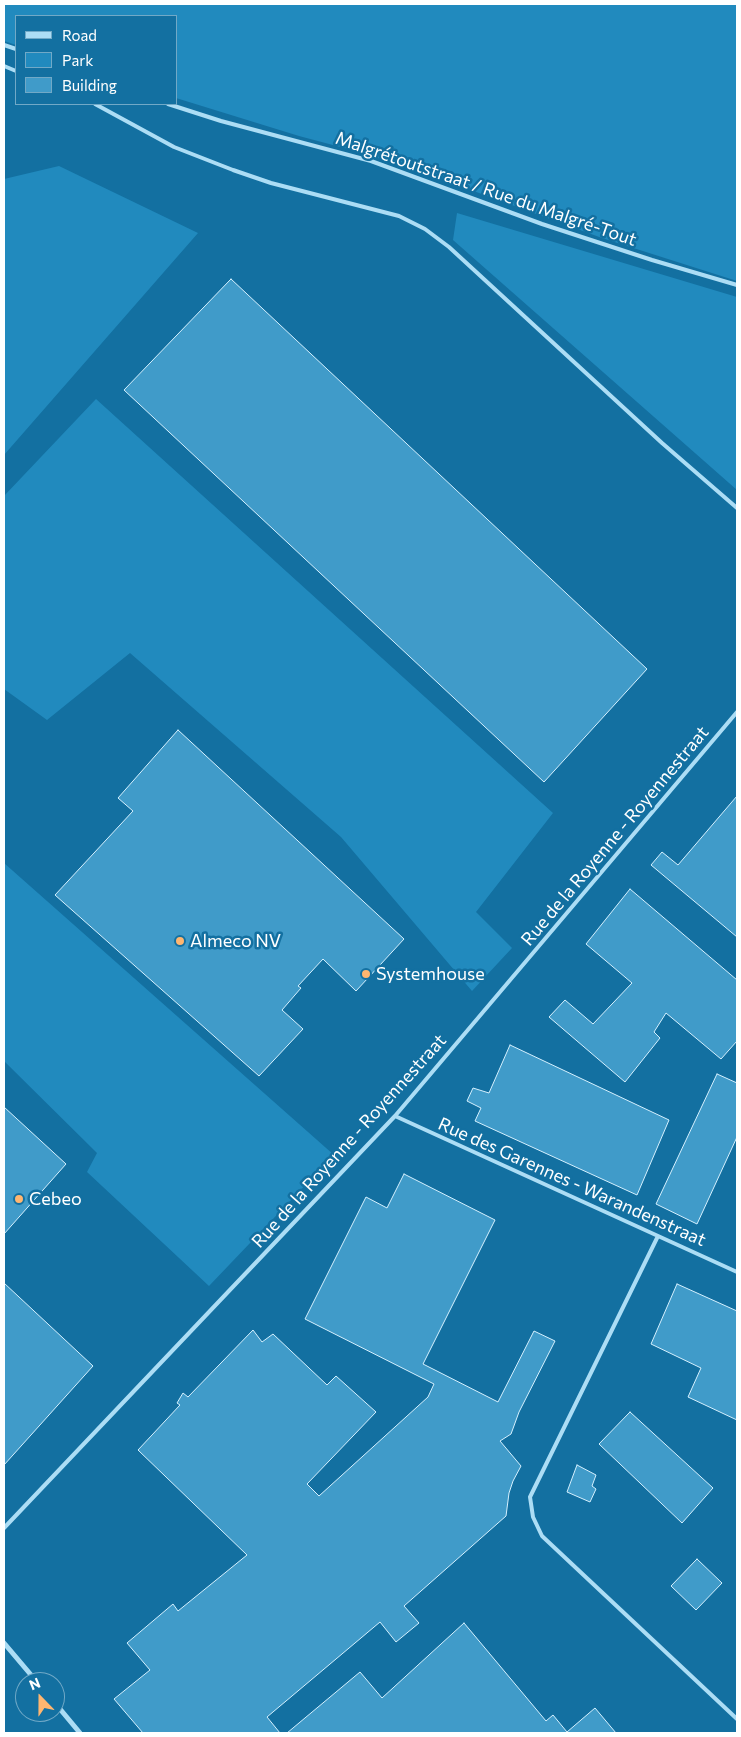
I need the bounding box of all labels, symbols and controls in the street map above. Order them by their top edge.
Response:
legend [15,15,178,105]
text: Road [62,26,97,44]
text: Park [62,51,93,69]
text: Building [62,76,117,94]
street label: Malgrétoutstraat / Rue du Malgré-Tout [333,127,639,251]
street label: Rue de la Royenne - Royennestraat [517,722,713,950]
place label: Almeco NV [190,930,281,952]
marker: Almeco NV [174,935,186,947]
place label: Systemhouse [376,963,485,985]
marker: Systemhouse [360,968,372,980]
street label: Rue de la Royenne - Royennestraat [247,1030,451,1252]
street label: Rue des Garennes - Warandenstraat [435,1113,709,1251]
place label: Cebeo [29,1188,82,1210]
marker: Cebeo [13,1193,25,1205]
north arrow [15,1672,65,1722]
text: N [27,1674,43,1693]

